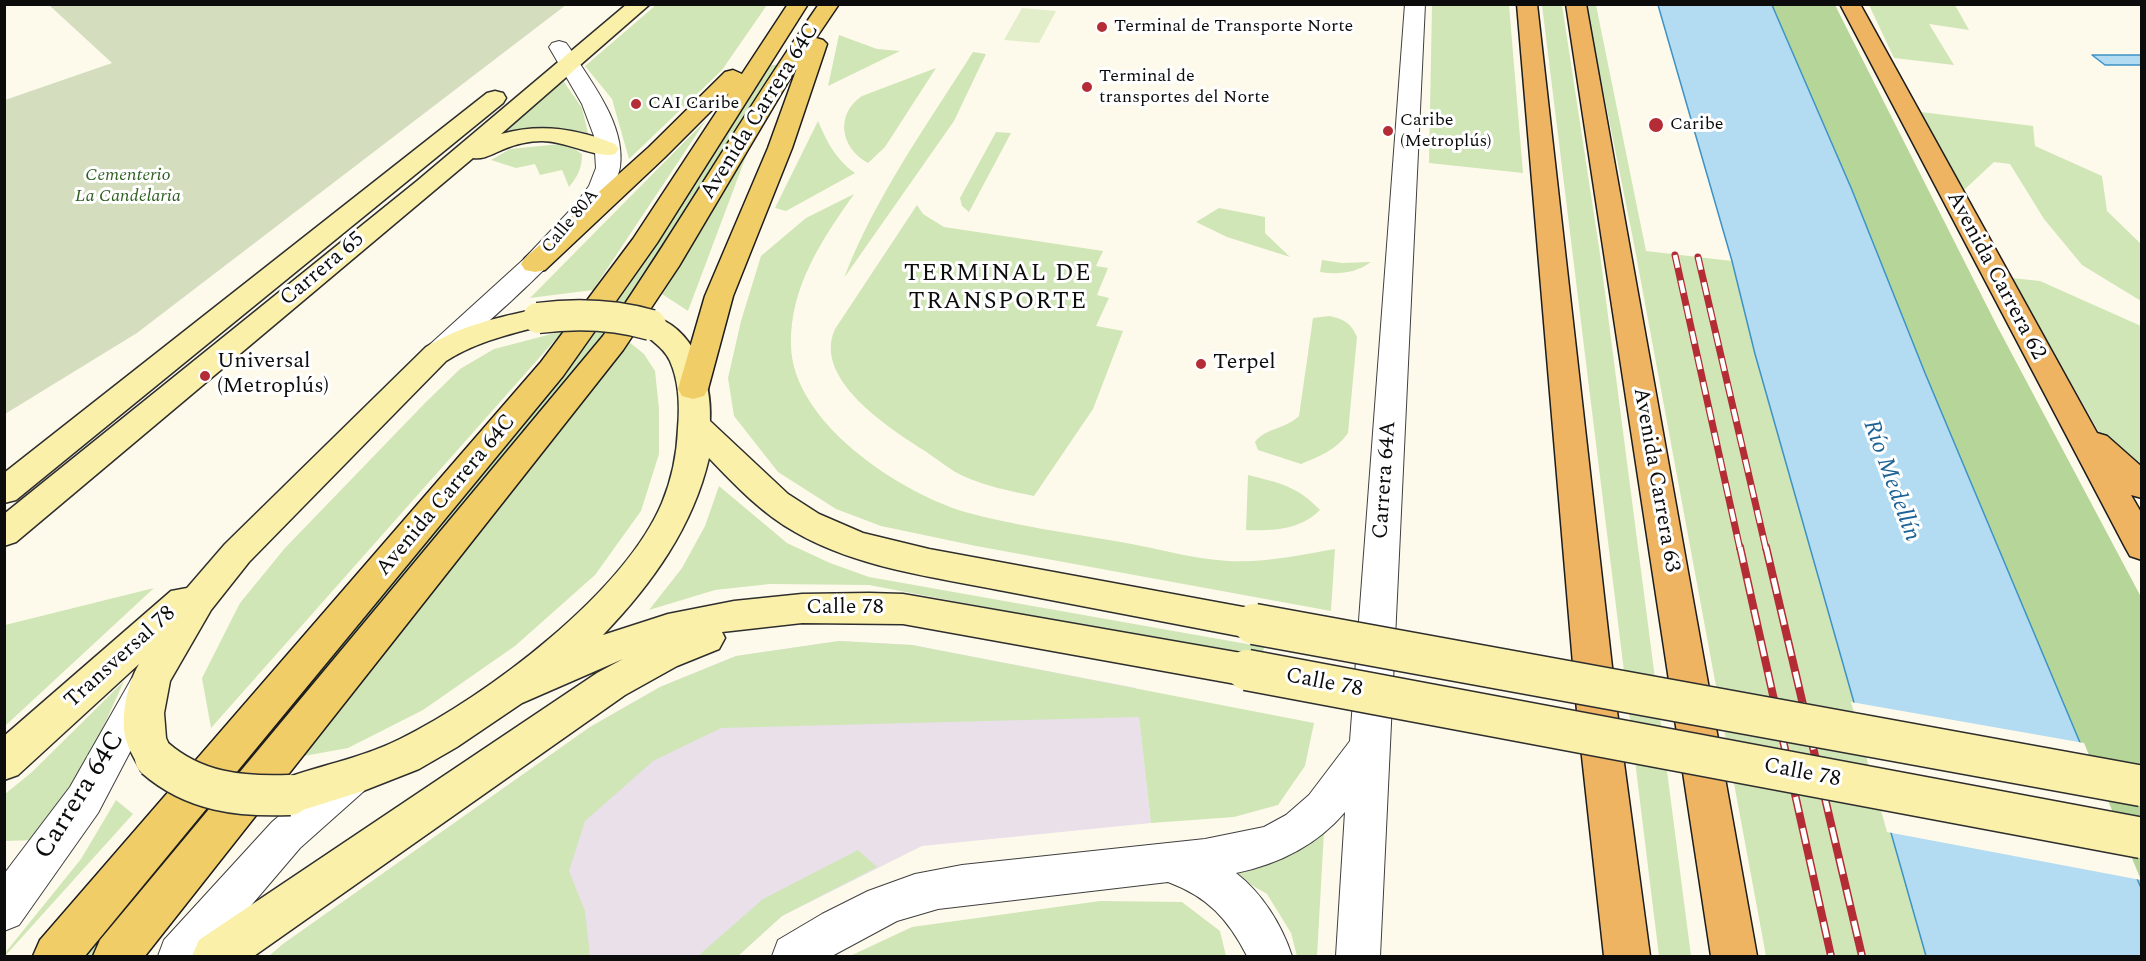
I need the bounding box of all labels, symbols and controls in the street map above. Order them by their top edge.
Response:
place label: Terminal de Transporte Norte [1114,16,1353,38]
street label: Avenida Carrera 64C [696,19,826,205]
marker: Terminal de Transporte Norte [1095,20,1109,34]
place label: Terminal de transportes del Norte [1099,66,1269,109]
marker: Terminal de transportes del Norte [1080,80,1094,94]
place label: CAI Caribe [648,93,739,115]
marker: CAI Caribe [629,97,643,111]
place label: Caribe (Metroplús) [1400,110,1492,152]
place label: Caribe [1670,114,1724,136]
marker: Caribe [1647,116,1665,134]
marker: Caribe (Metroplús) [1381,124,1395,138]
park label: Cementerio La Candelaria [75,165,181,207]
street label: Calle 80A [538,186,604,258]
street label: Avenida Carrera 62 [1939,187,2051,365]
street label: Carrera 65 [275,227,371,313]
district label: TERMINAL DE TRANSPORTE [904,261,1092,317]
place label: Universal (Metroplús) [217,350,329,402]
place label: Terpel [1213,351,1276,377]
marker: Terpel [1194,357,1208,371]
marker: Universal (Metroplús) [198,369,212,383]
street label: Avenida Carrera 63 [1626,386,1684,574]
street label: Avenida Carrera 64C [372,410,522,582]
water label: Río Medellín [1855,416,1925,546]
street label: Carrera 64A [1369,420,1403,540]
street label: Calle 78 [806,596,884,622]
street label: Transversal 78 [60,601,182,715]
street label: Calle 78 [1283,664,1365,704]
street label: Carrera 64C [29,726,133,866]
street label: Calle 78 [1761,754,1843,794]

